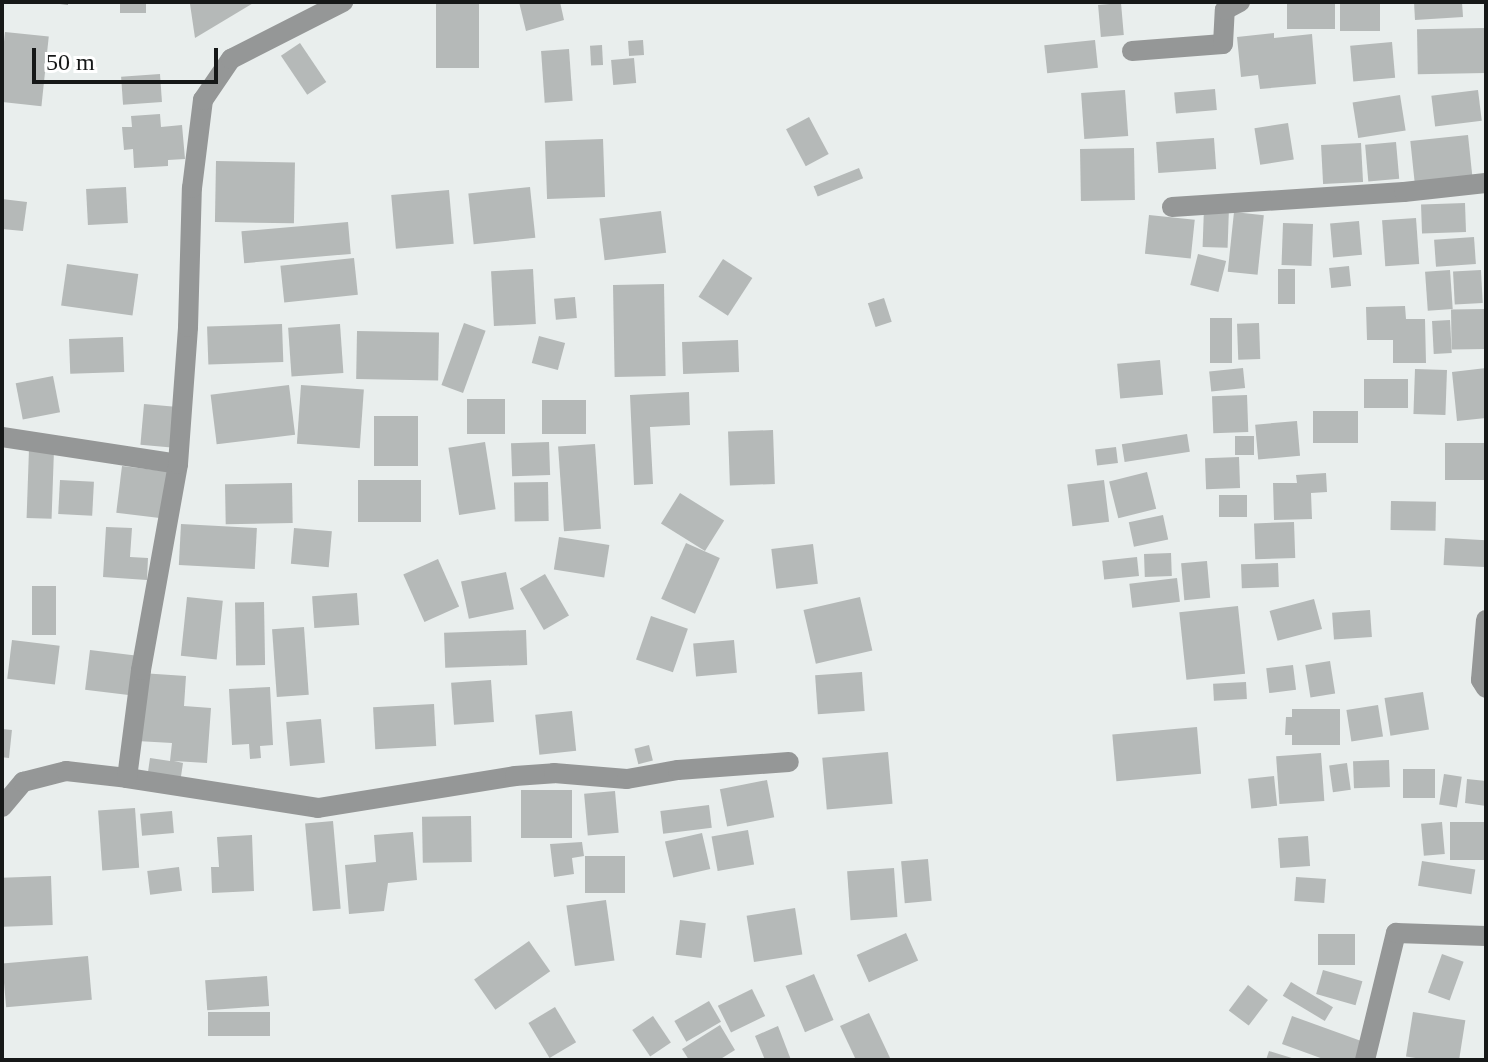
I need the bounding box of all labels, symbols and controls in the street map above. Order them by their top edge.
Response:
scale bar [36,32,222,82]
text: 50 m [46,49,95,75]

